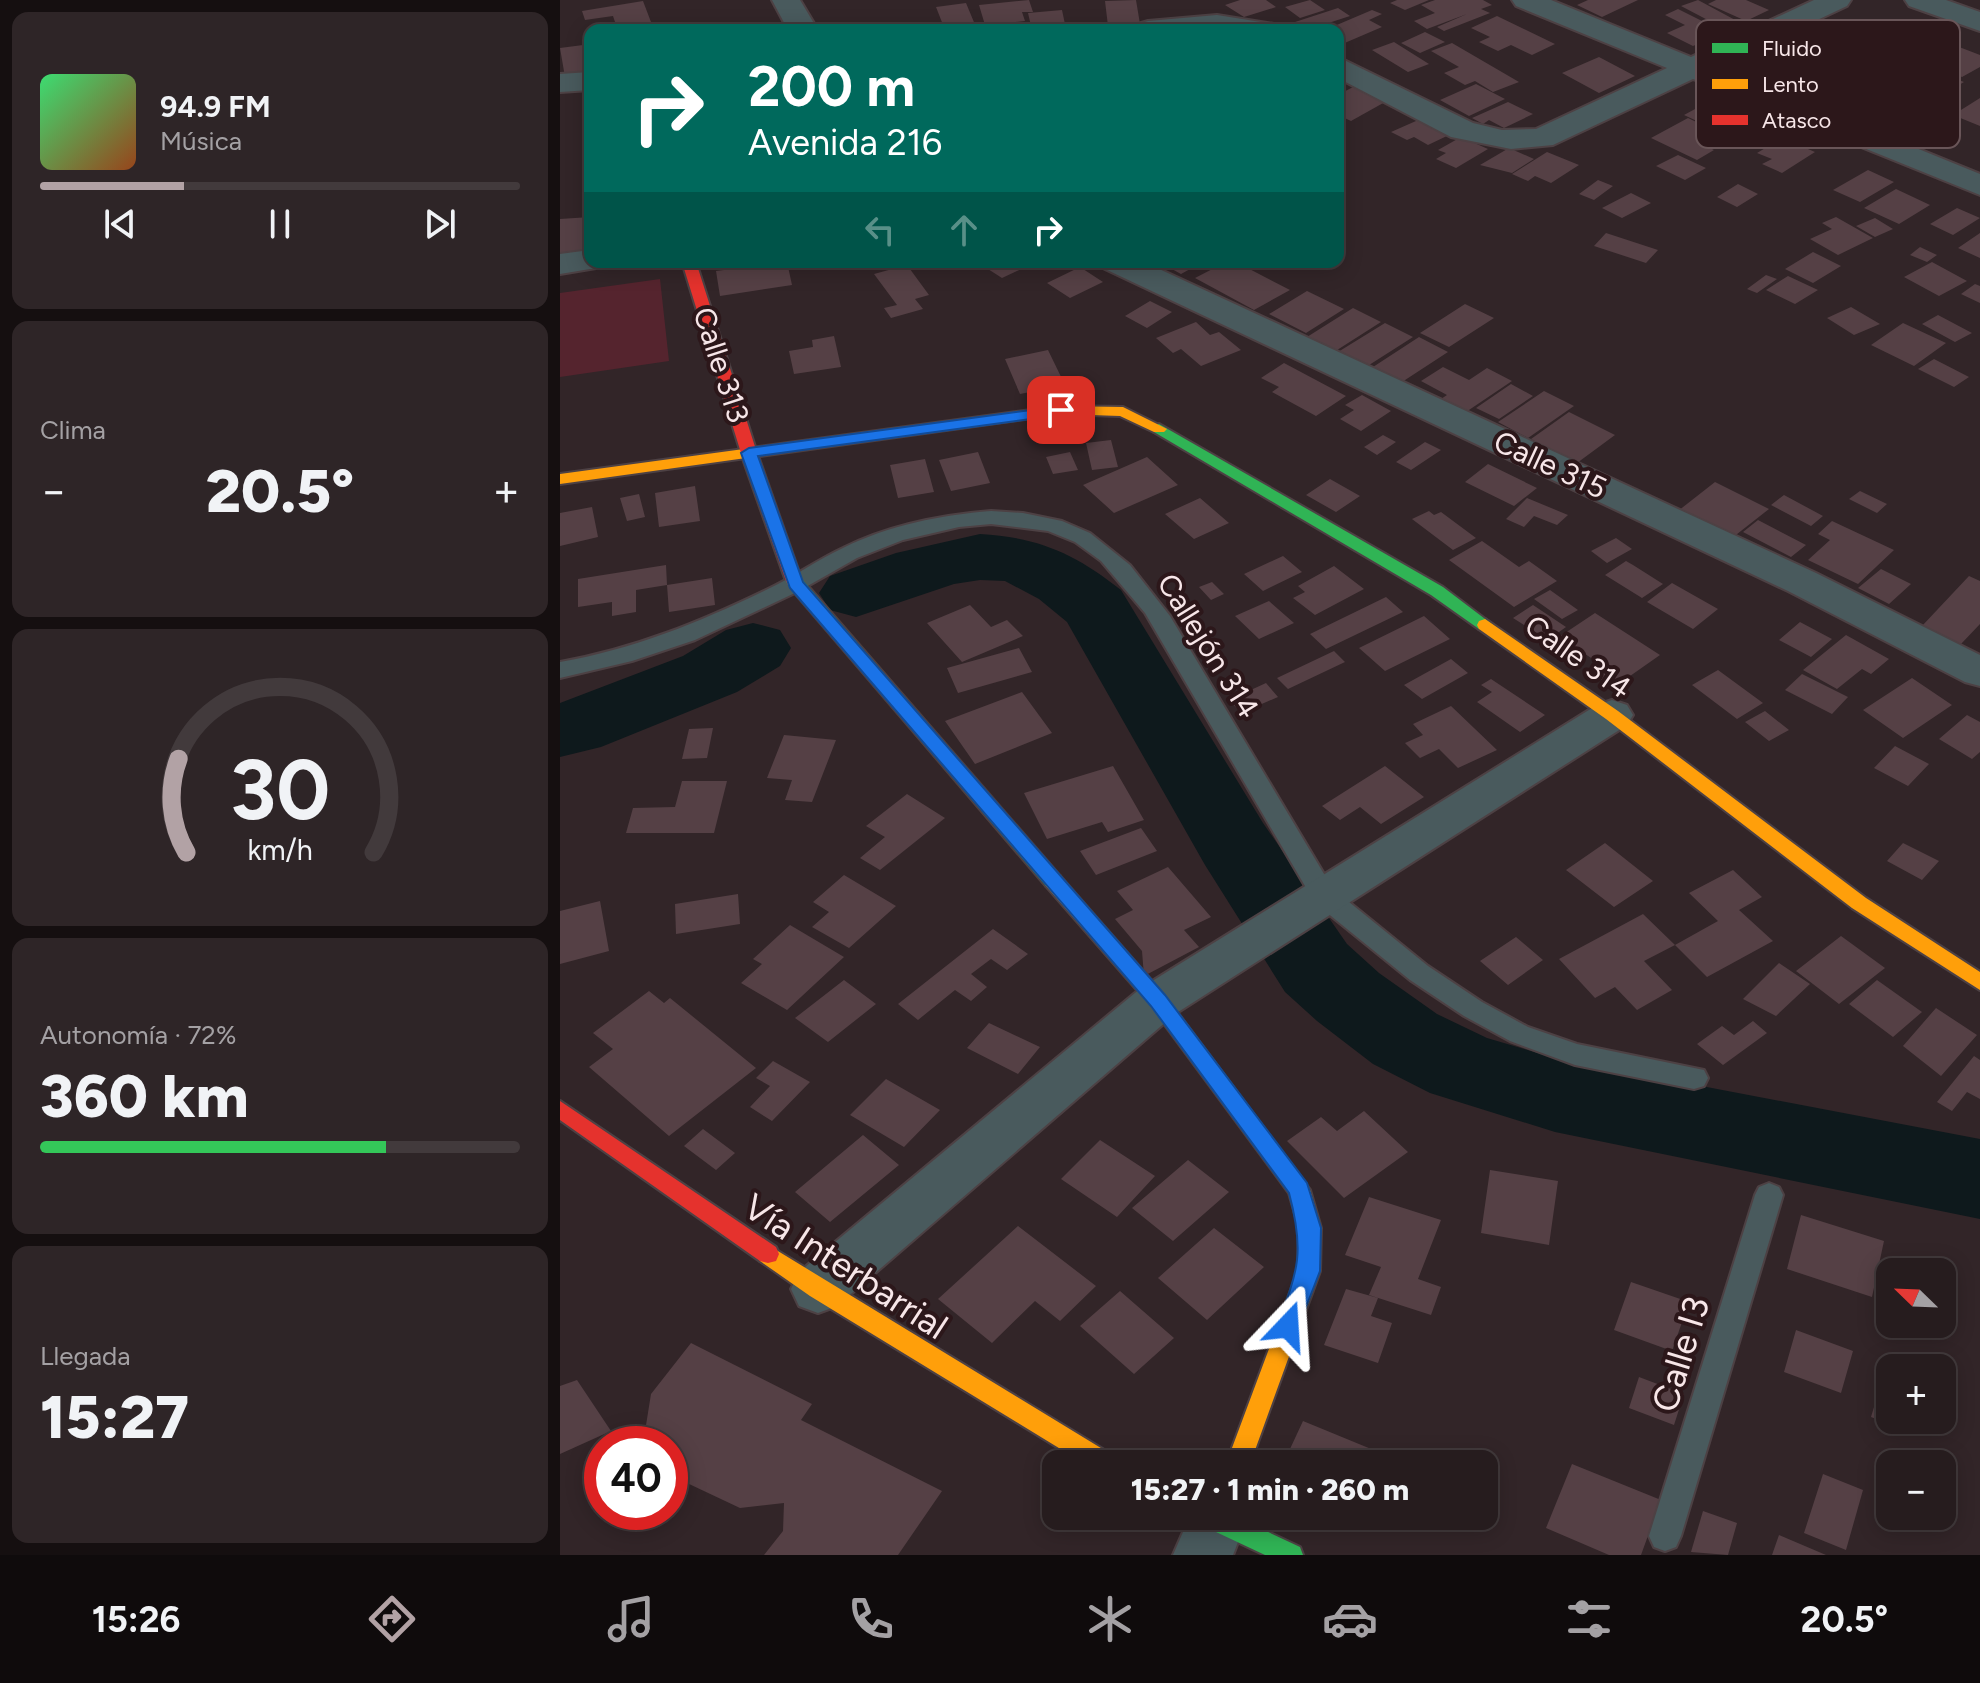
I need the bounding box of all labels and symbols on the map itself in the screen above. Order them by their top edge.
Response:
legend [1696,20,1960,148]
text: Fluido [1762,35,1822,62]
text: Lento [1762,71,1819,98]
text: Atasco [1762,107,1831,134]
street label: Calle 313 [686,303,757,427]
pin [1027,376,1095,444]
street label: Calle 315 [1488,422,1612,507]
street label: Callejón 314 [1149,567,1267,725]
street label: Calle 314 [1518,607,1639,707]
street label: Vía Interbarrial [736,1185,956,1348]
north arrow [1876,1258,1956,1338]
position arrow [1246,1284,1330,1368]
street label: Calle I3 [1643,1291,1718,1417]
speed limit sign: 40 [584,1426,688,1530]

